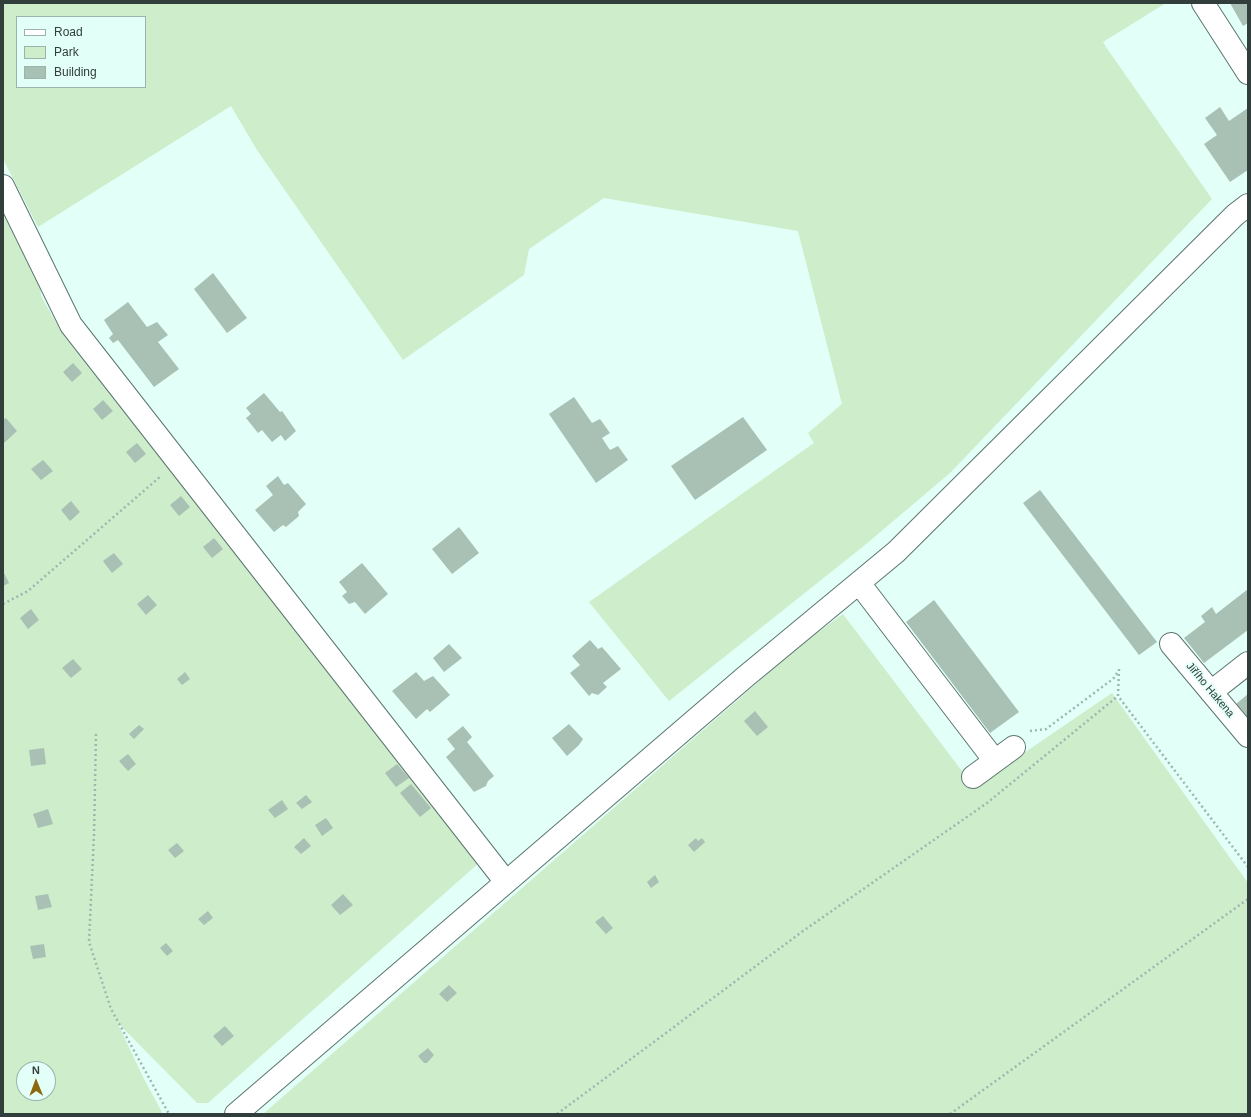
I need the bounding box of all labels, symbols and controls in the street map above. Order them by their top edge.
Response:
legend [16,16,146,88]
text: Road [54,25,83,39]
text: Park [54,45,79,59]
text: Building [54,65,97,79]
street label: Jiřího Hakena [1183,660,1237,720]
north arrow [16,1061,56,1101]
text: N [32,1064,40,1076]

